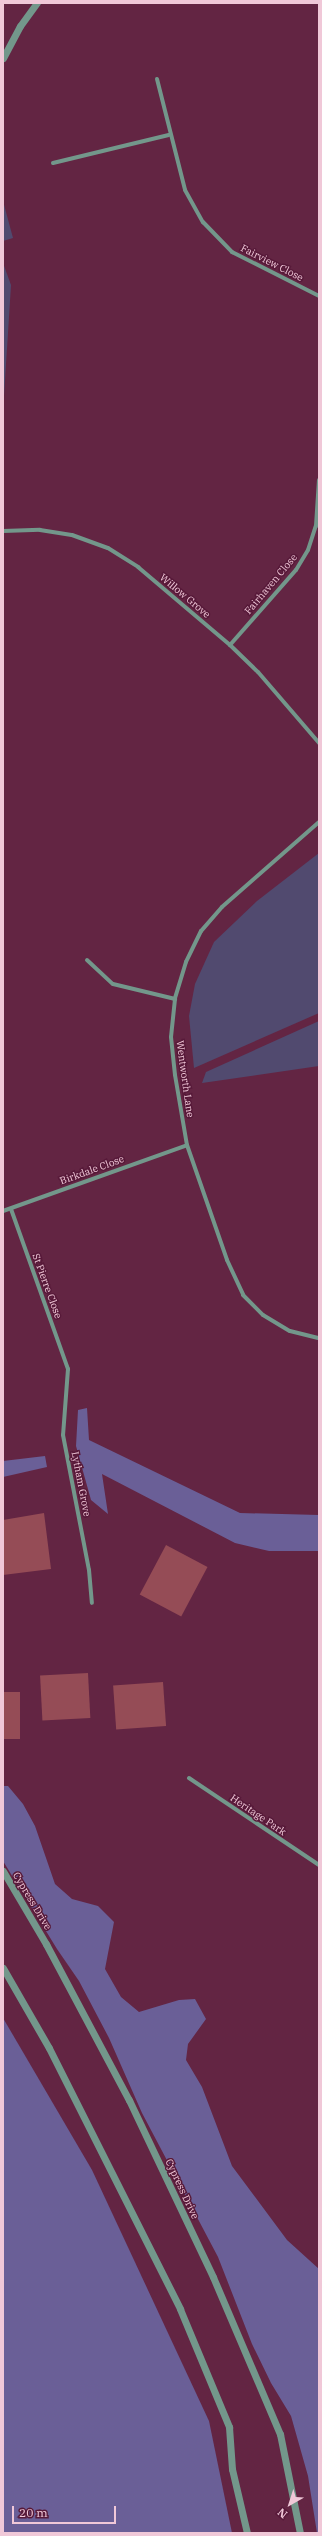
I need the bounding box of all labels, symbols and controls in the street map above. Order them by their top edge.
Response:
street label: Fairview Close [239,242,305,284]
street label: Fairhaven Close [242,551,300,617]
street label: Willow Grove [157,571,213,621]
street label: Wentworth Lane [174,1040,196,1118]
street label: Birkdale Close [58,1153,126,1187]
street label: St Pierre Close [30,1252,64,1320]
street label: Lytham Grove [69,1451,93,1517]
street label: Heritage Park [228,1792,288,1838]
street label: Cypress Drive [10,1870,54,1932]
street label: Cypress Drive [163,2157,201,2221]
north arrow [270,2484,310,2524]
scale bar [14,2498,118,2524]
text: 20 m [19,2505,48,2520]
text: N [275,2505,290,2522]

